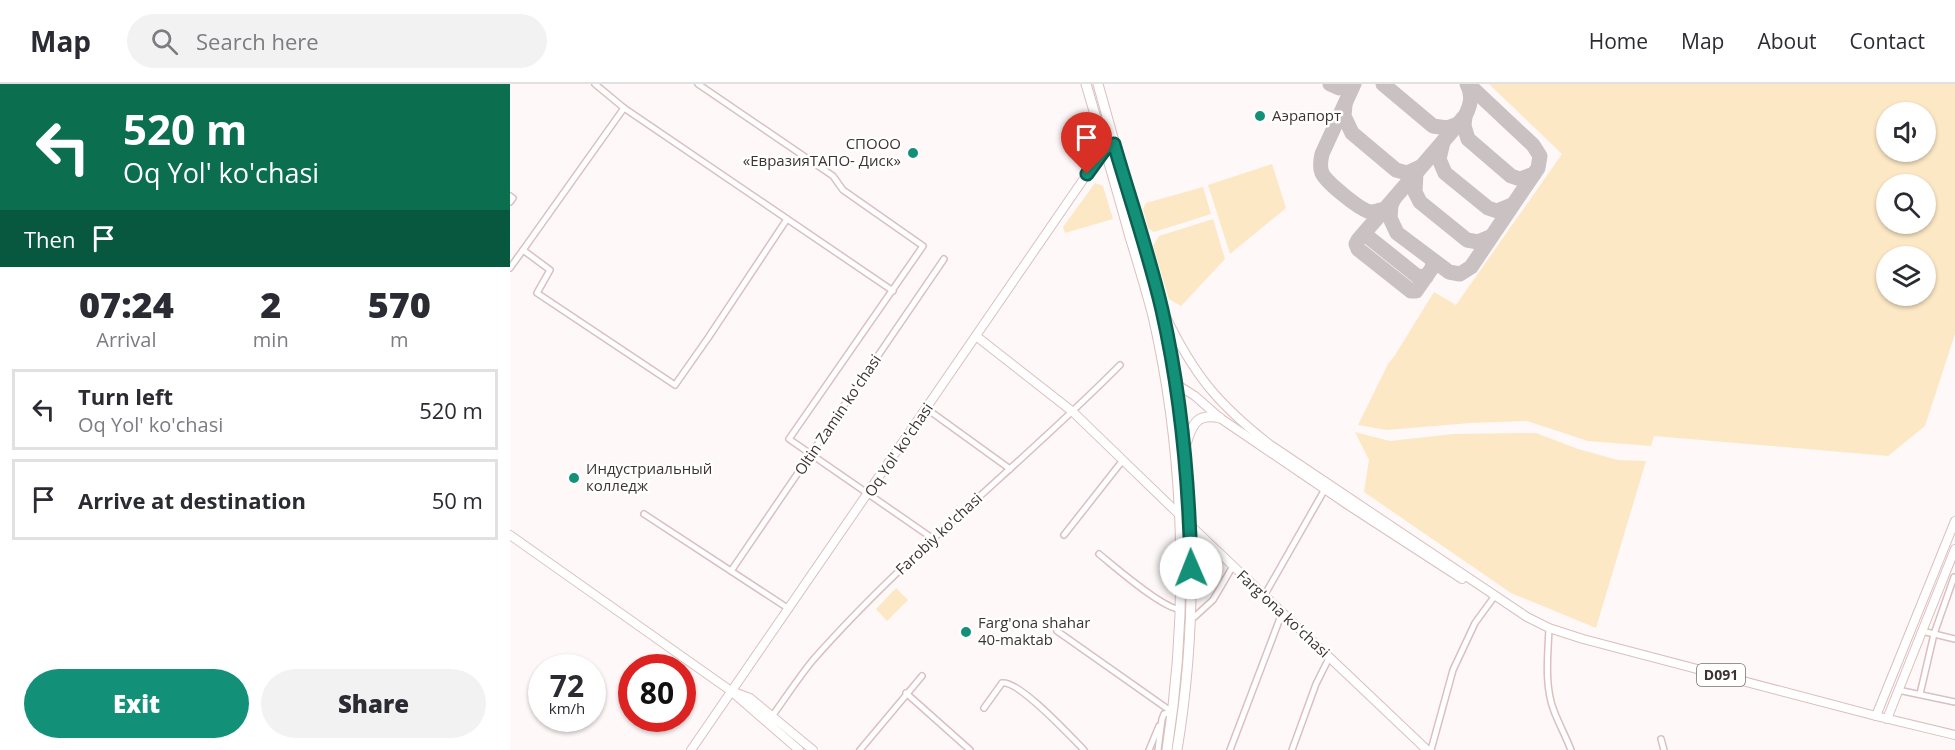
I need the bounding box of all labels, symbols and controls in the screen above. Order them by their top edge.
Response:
search box [127,14,547,68]
text: Map [30,22,91,60]
icon: search [148,25,181,58]
text: Search here [196,26,319,56]
text: Home [1589,27,1648,55]
text: Map [1681,27,1724,55]
text: About [1757,27,1817,55]
text: Contact [1850,27,1925,55]
text: 520 m [123,100,247,157]
map controls [1876,102,1936,306]
button: sound [1876,102,1936,162]
place label: Аэрапорт [1272,105,1341,125]
icon: left [24,108,102,186]
marker: Аэрапорт [1253,109,1267,123]
pin [1061,112,1112,174]
icon: arrive [1070,121,1103,154]
place label: СПООО «ЕвразияТАПО- Диск» [743,133,901,170]
marker: СПООО «ЕвразияТАПО- Диск» [906,146,920,160]
text: Oq Yol' ko'chasi [123,154,319,191]
button: search [1876,174,1936,234]
icon: arrive [87,222,120,255]
text: Then [24,224,75,254]
button: layers [1876,246,1936,306]
text: 07:24 [79,280,174,329]
text: 2 [260,280,281,329]
text: 570 [368,280,431,329]
text: Arrival [96,326,157,353]
text: min [253,326,289,353]
text: m [390,326,409,353]
street label: Oltin Zamin koʻchasi [789,350,885,479]
text: Turn left [78,381,173,411]
icon: left [27,393,60,426]
text: 520 m [419,395,483,425]
street label: Oq Yol' ko'chasi [859,399,937,500]
text: Oq Yol' ko'chasi [78,411,223,438]
place label: Индустриальный колледж [586,458,712,495]
marker: Индустриальный колледж [567,471,581,485]
icon: arrive [27,483,60,516]
text: Arrive at destination [78,485,306,515]
text: 50 m [432,485,483,515]
street label: Farobiy ko'chasi [891,488,986,579]
position arrow [1159,536,1223,600]
street label: Fargʻona koʻchasi [1233,565,1334,662]
place label: Farg'ona shahar 40-maktab [978,612,1090,649]
marker: Farg'ona shahar 40-maktab [959,625,973,639]
speed limit sign: 80 [618,654,696,732]
road number: D091 [1697,664,1745,686]
text: 72 [550,665,584,706]
button: Exit [24,669,249,738]
button: Share [261,669,486,738]
text: km/h [549,698,585,718]

